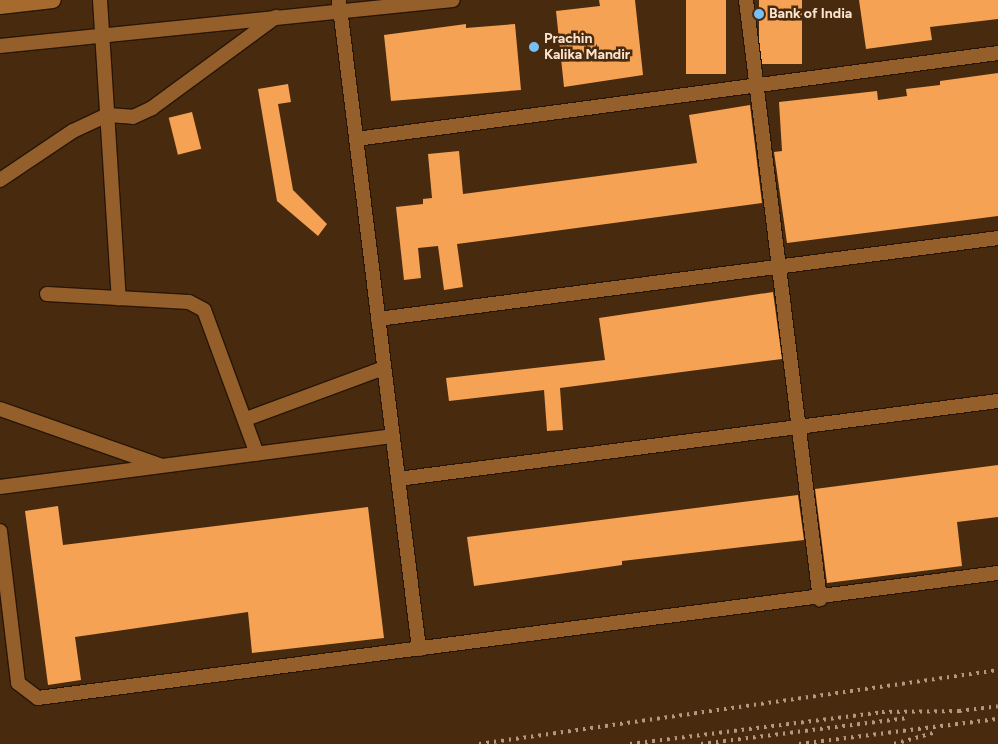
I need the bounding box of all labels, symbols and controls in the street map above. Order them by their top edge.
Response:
place label: Bank of India [769,6,852,22]
marker: Bank of India [753,8,765,20]
place label: Prachin Kalika Mandir [544,31,630,64]
marker: Prachin Kalika Mandir [528,41,540,53]

